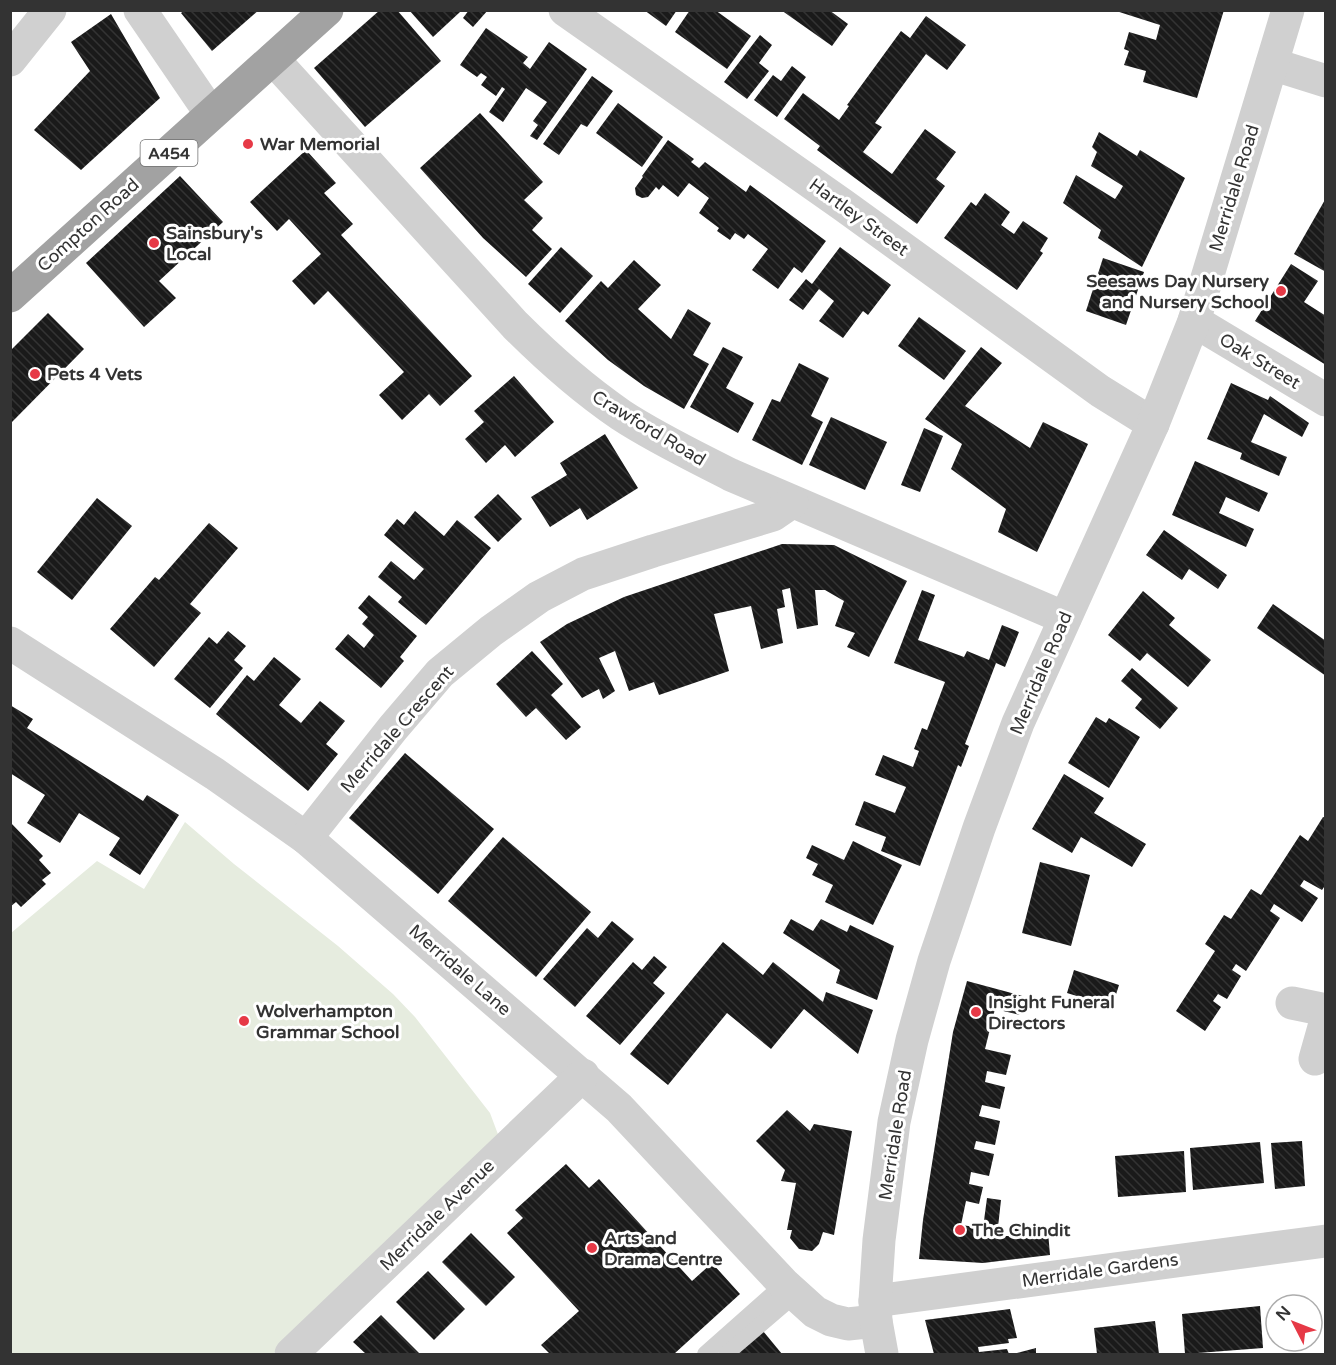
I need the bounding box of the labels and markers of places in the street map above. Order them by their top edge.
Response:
place label: War Memorial [260,133,380,155]
marker: War Memorial [241,137,255,151]
place label: Sainsbury's Local [166,222,263,265]
marker: Sainsbury's Local [147,236,161,250]
place label: Seesaws Day Nursery and Nursery School [1086,270,1269,313]
marker: Seesaws Day Nursery and Nursery School [1274,284,1288,298]
place label: Pets 4 Vets [47,363,143,385]
marker: Pets 4 Vets [28,367,42,381]
place label: Insight Funeral Directors [988,991,1115,1034]
place label: Wolverhampton Grammar School [256,1000,399,1043]
marker: Insight Funeral Directors [969,1005,983,1019]
marker: Wolverhampton Grammar School [237,1014,251,1028]
place label: The Chindit [971,1219,1070,1241]
marker: The Chindit [953,1223,967,1237]
place label: Arts and Drama Centre [604,1227,723,1270]
marker: Arts and Drama Centre [585,1241,599,1255]

